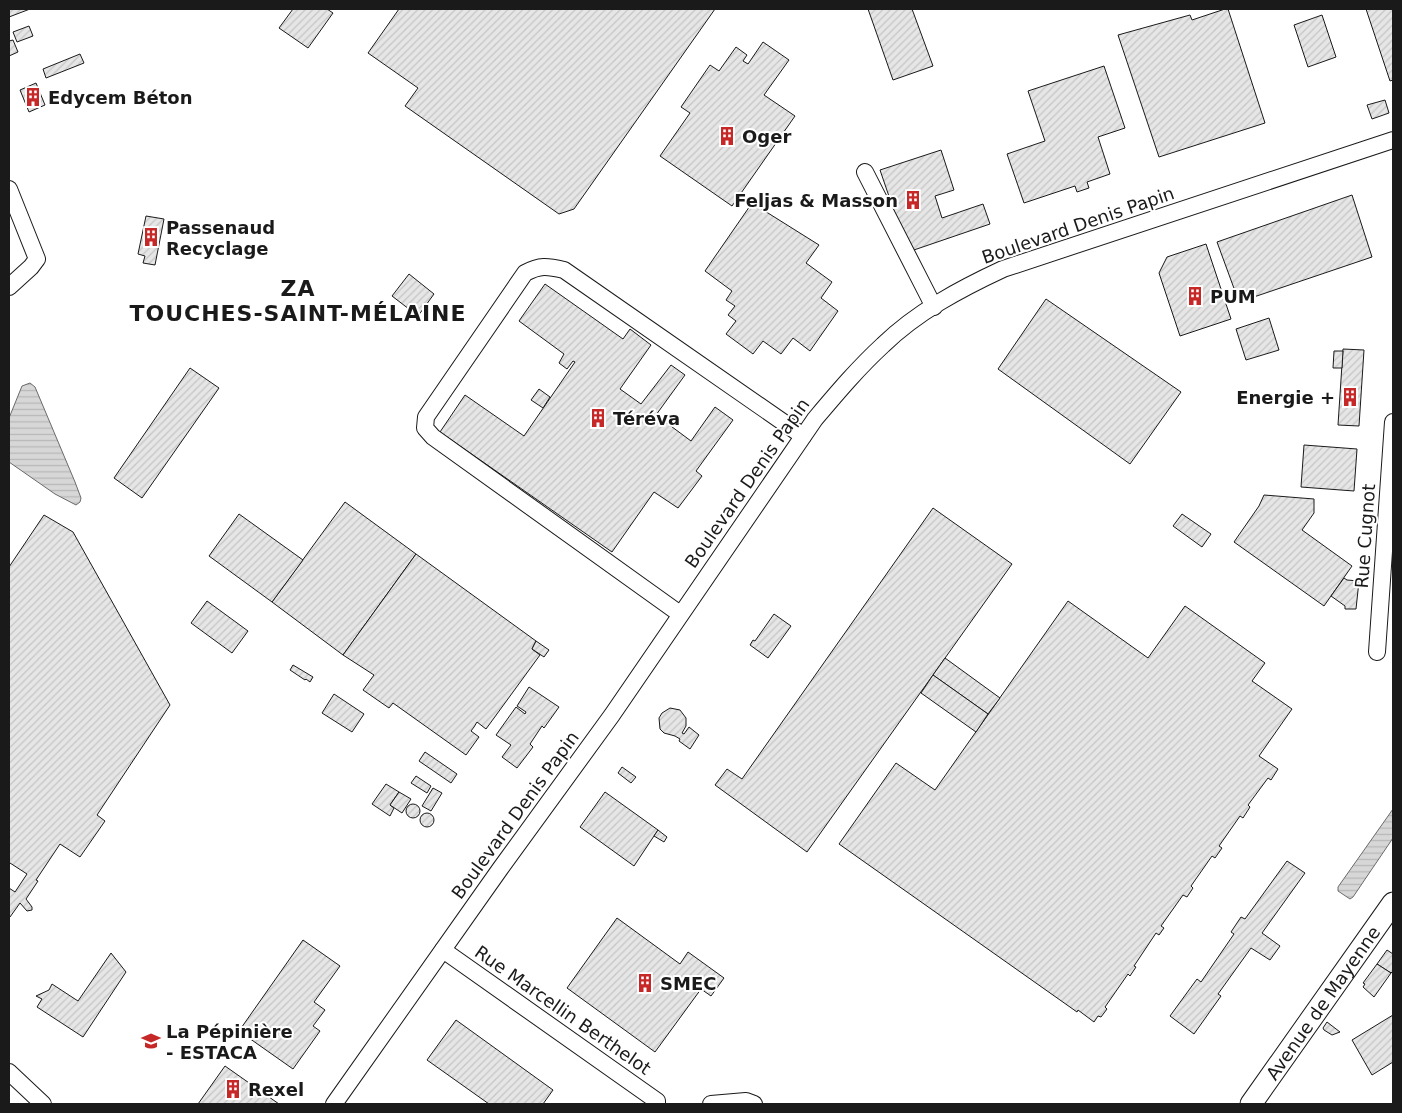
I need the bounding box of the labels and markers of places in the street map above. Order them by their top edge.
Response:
building icon: Edycem Béton [22,86,44,108]
place label: Edycem Béton [48,87,193,108]
building icon: Oger [716,125,738,147]
place label: Oger [742,126,791,147]
building icon: Feljas & Masson [902,189,924,211]
place label: Feljas & Masson [734,190,898,211]
place label: Passenaud Recyclage [166,217,275,259]
building icon: Passenaud Recyclage [140,226,162,248]
building icon: PUM [1184,285,1206,307]
place label: PUM [1210,286,1256,307]
building icon: Energie + [1339,386,1361,408]
place label: Energie + [1236,387,1335,408]
building icon: Téréva [587,407,609,429]
place label: Téréva [613,408,680,429]
building icon: SMEC [634,972,656,994]
place label: SMEC [660,973,716,994]
place label: La Pépinière - ESTACA [166,1021,293,1063]
school or university icon: La Pépinière - ESTACA [140,1030,162,1052]
building icon: Rexel [222,1078,244,1100]
place label: Rexel [248,1079,304,1100]

